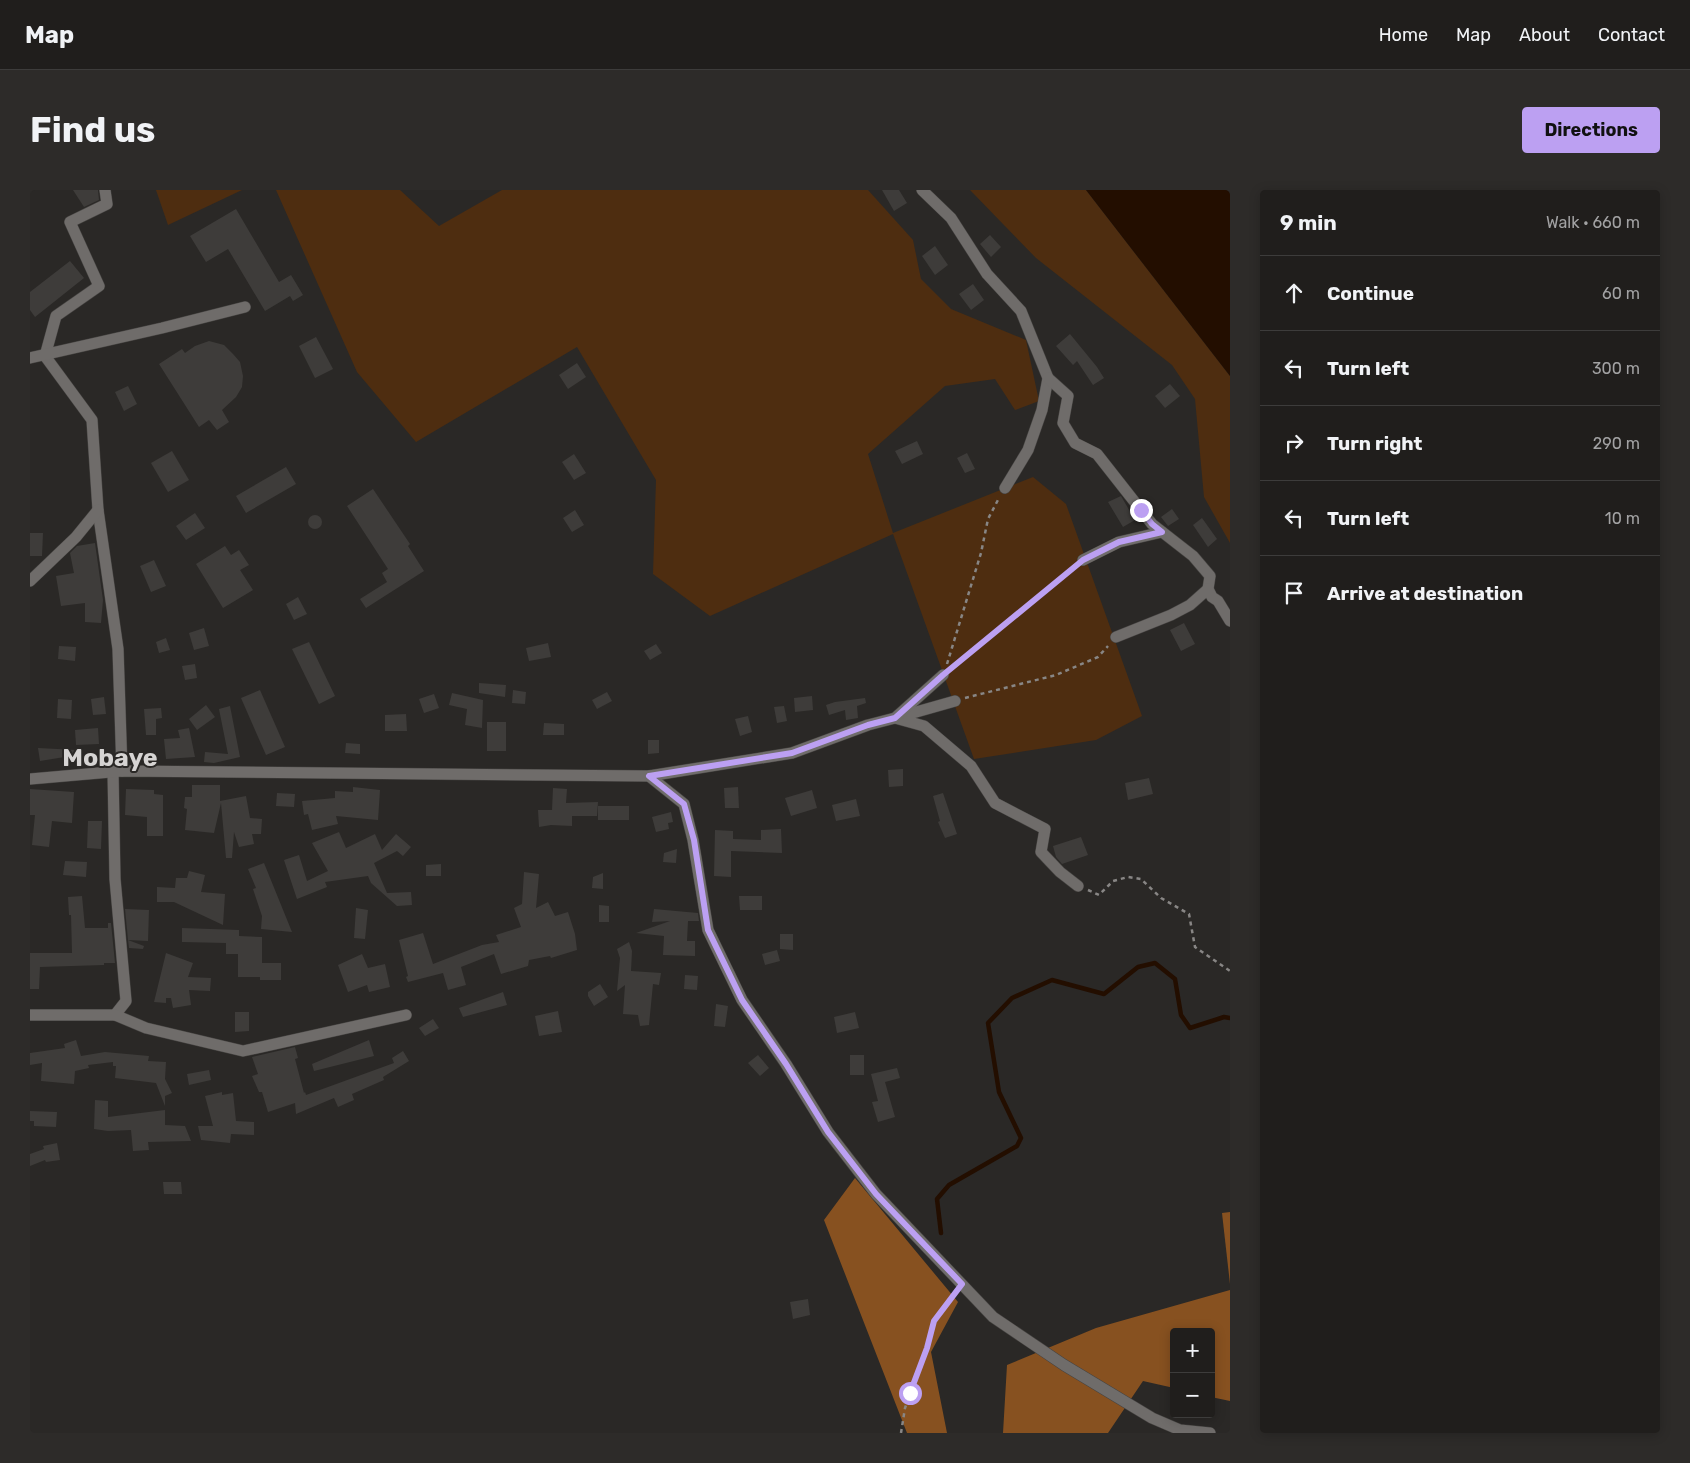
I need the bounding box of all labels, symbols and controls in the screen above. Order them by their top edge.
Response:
text: Map [25,21,74,49]
text: Home [1379,24,1428,46]
text: Map [1456,24,1491,46]
text: About [1519,24,1570,46]
text: Contact [1598,24,1665,46]
button: Directions [1522,107,1660,153]
text: Find us [30,109,155,151]
text: 9 min [1280,210,1337,235]
text: Walk · 660 m [1546,213,1640,232]
icon: ahead [1280,279,1308,307]
text: Continue [1327,282,1414,305]
text: 60 m [1602,284,1640,303]
icon: left [1280,354,1308,382]
text: Turn left [1327,357,1409,380]
text: 300 m [1592,359,1640,378]
icon: right [1280,429,1308,457]
text: Turn right [1327,432,1422,455]
text: 290 m [1593,434,1640,453]
route end [1130,499,1153,522]
icon: left [1280,504,1308,532]
text: Turn left [1327,507,1409,530]
text: 10 m [1605,509,1640,528]
icon: arrive [1280,579,1308,607]
text: Arrive at destination [1327,582,1523,605]
district label: Mobaye [62,743,158,772]
map controls [1170,1328,1215,1418]
button: + [1170,1328,1215,1373]
button: − [1170,1373,1215,1418]
route start [899,1382,922,1405]

